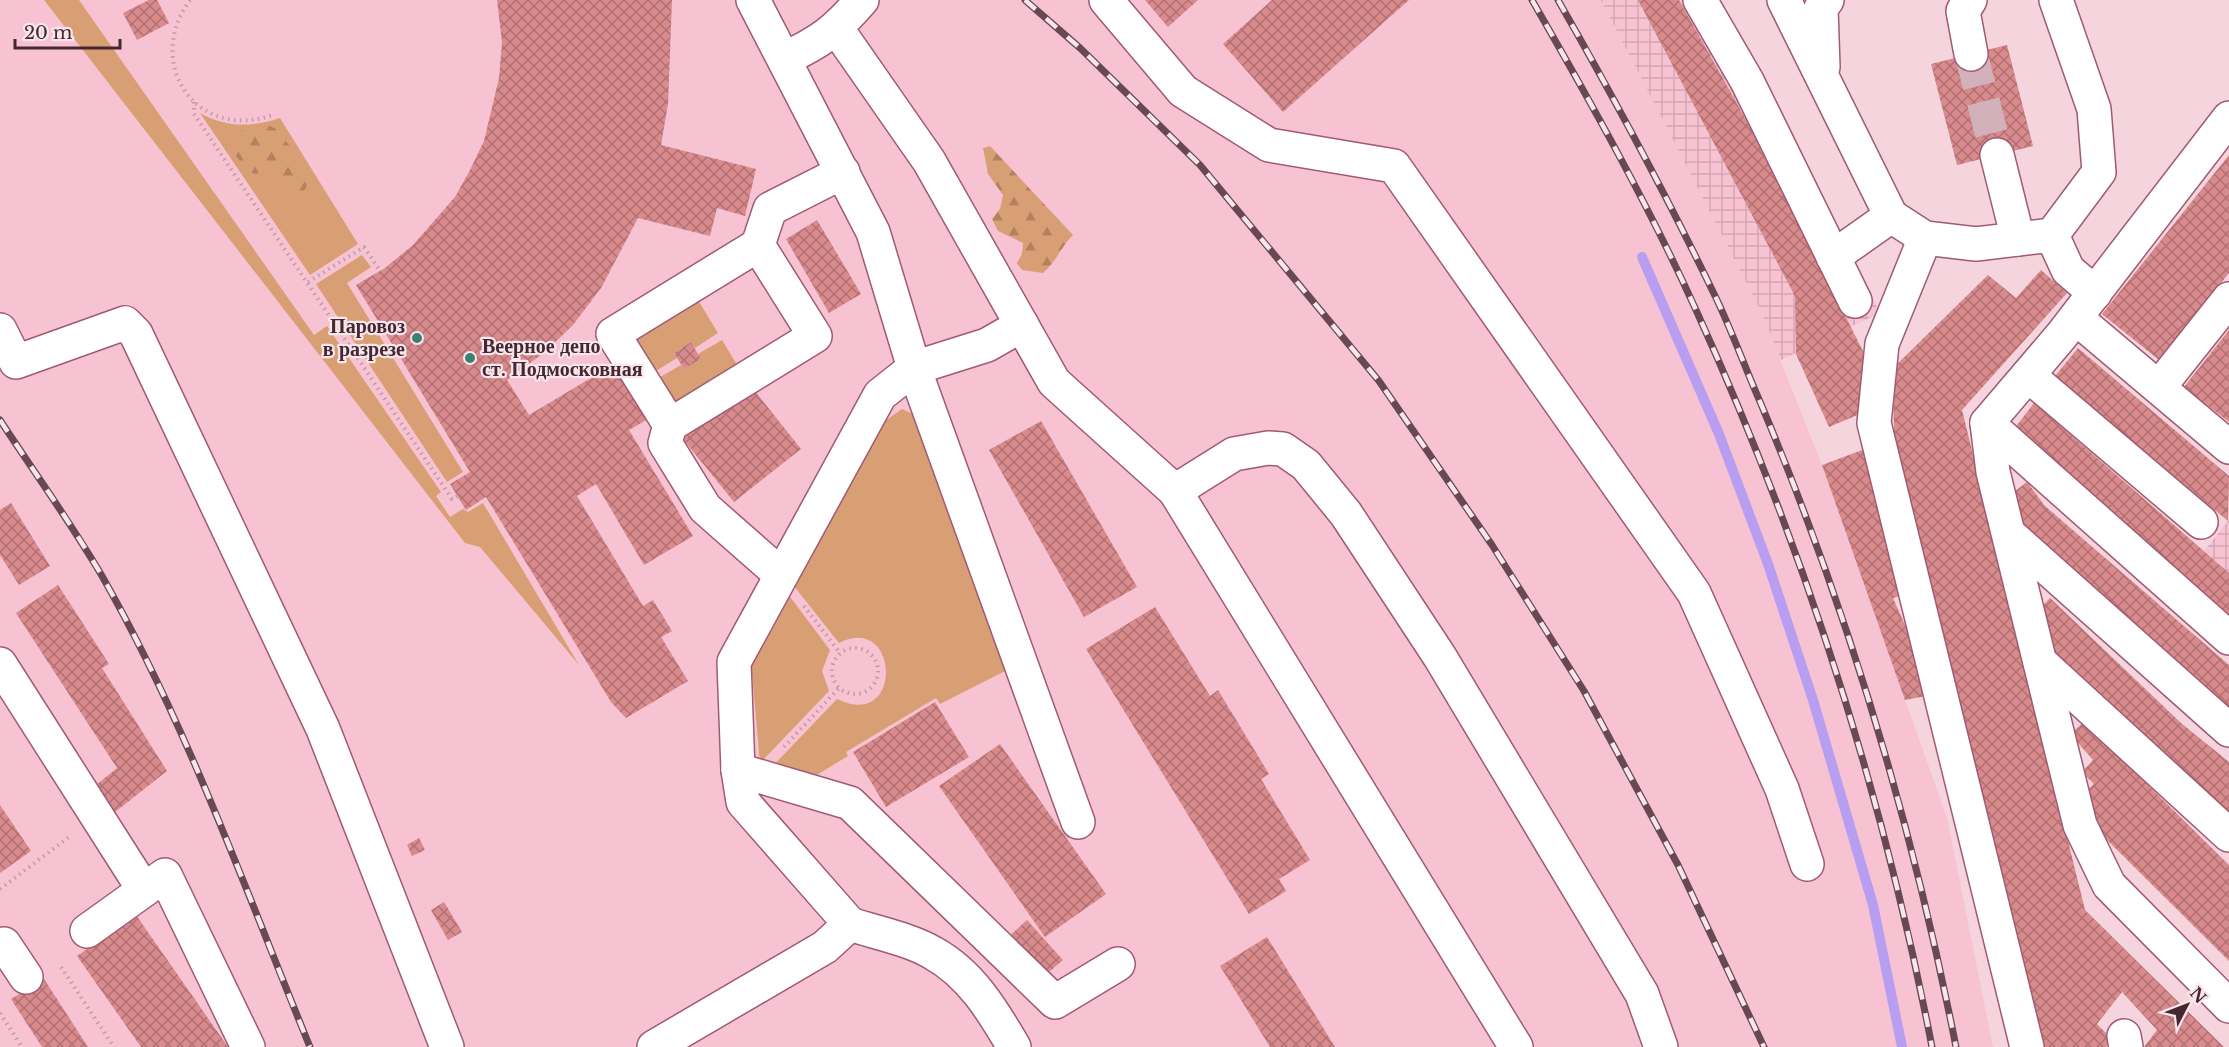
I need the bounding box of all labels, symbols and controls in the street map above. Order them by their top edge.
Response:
scale bar [15,12,120,50]
text: 20 m [24,22,72,44]
place label: Паровоз в разрезе [323,314,405,361]
marker: Паровоз в разрезе [410,331,424,345]
place label: Веерное депо ст. Подмосковная [482,334,643,381]
marker: Веерное депо ст. Подмосковная [463,351,477,365]
north arrow [2157,975,2217,1035]
text: N [2186,983,2211,1007]

